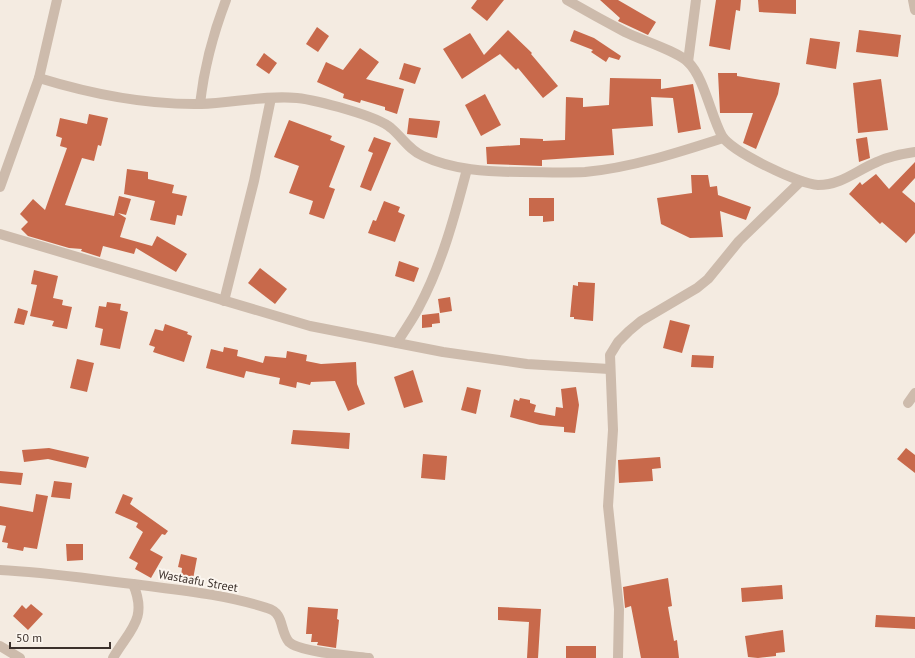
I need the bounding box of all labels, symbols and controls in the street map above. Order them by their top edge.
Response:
street label: Wastaafu Street [157,566,239,595]
scale bar [10,624,110,650]
text: 50 m [16,630,42,645]

